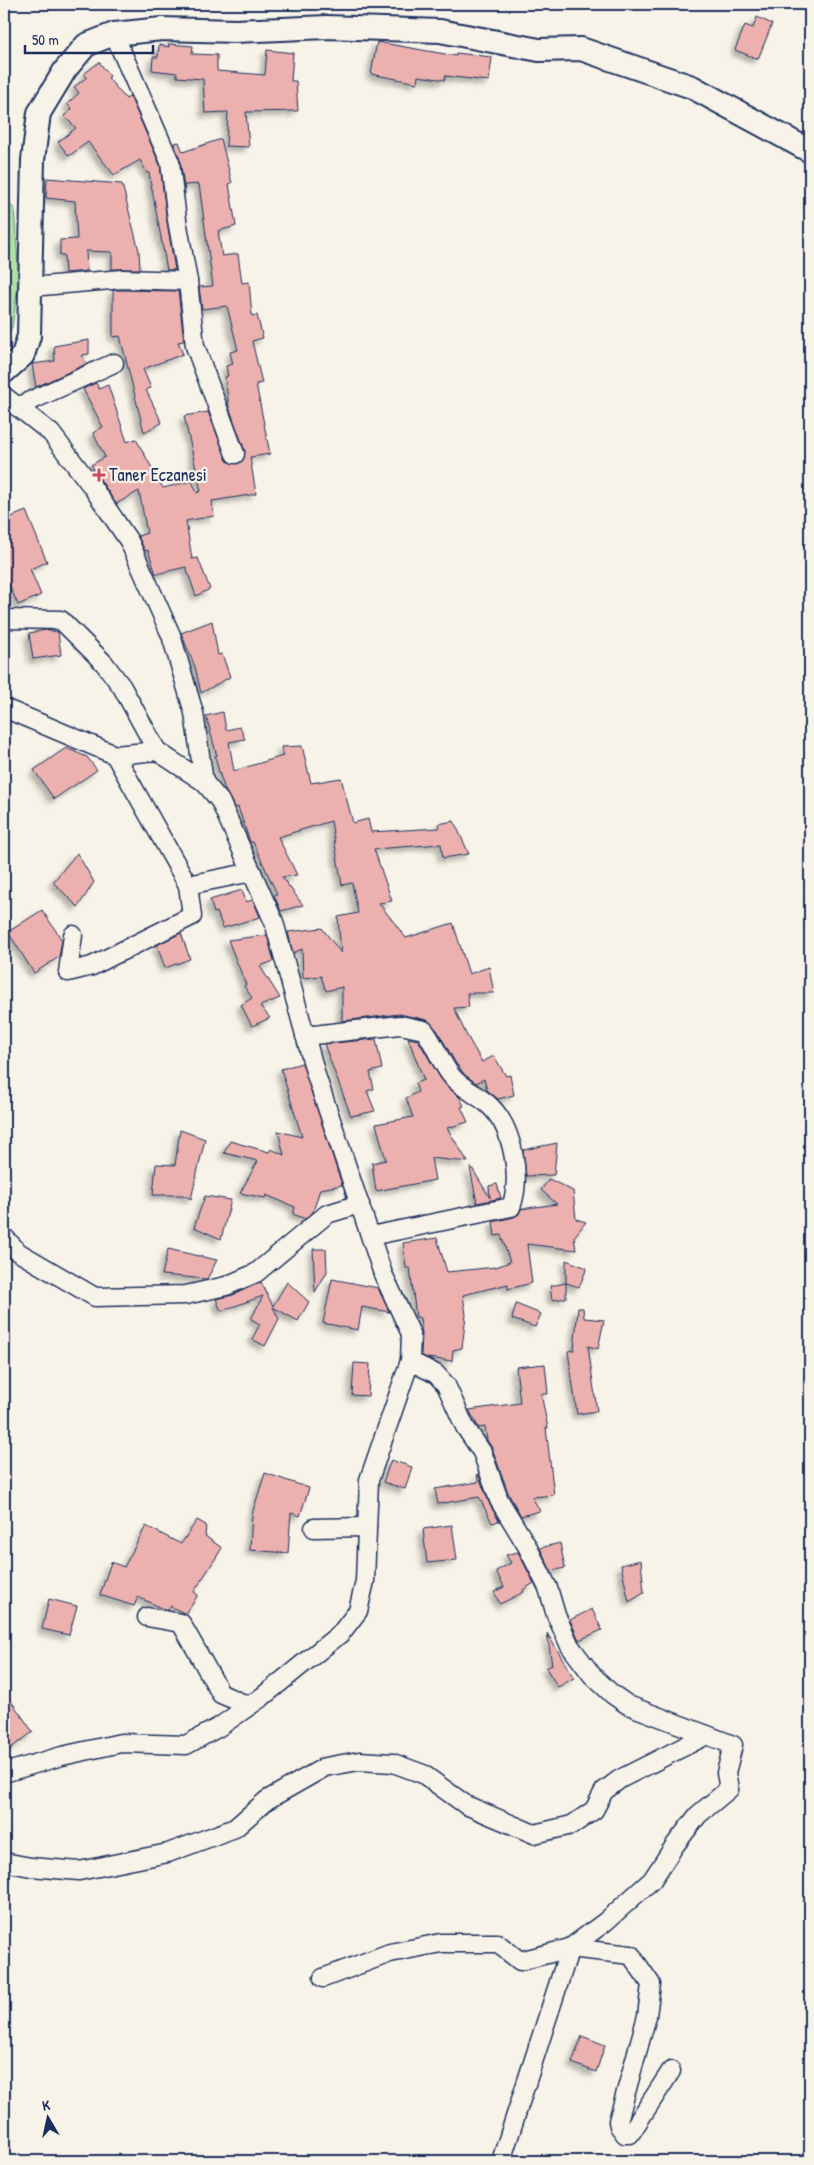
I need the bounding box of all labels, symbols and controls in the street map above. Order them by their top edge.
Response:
scale bar [25,22,152,54]
text: 50 m [32,29,59,50]
place label: Taner Eczanesi [109,462,207,487]
marker: Taner Eczanesi [93,469,105,481]
north arrow [22,2092,72,2142]
text: K [41,2095,52,2115]

